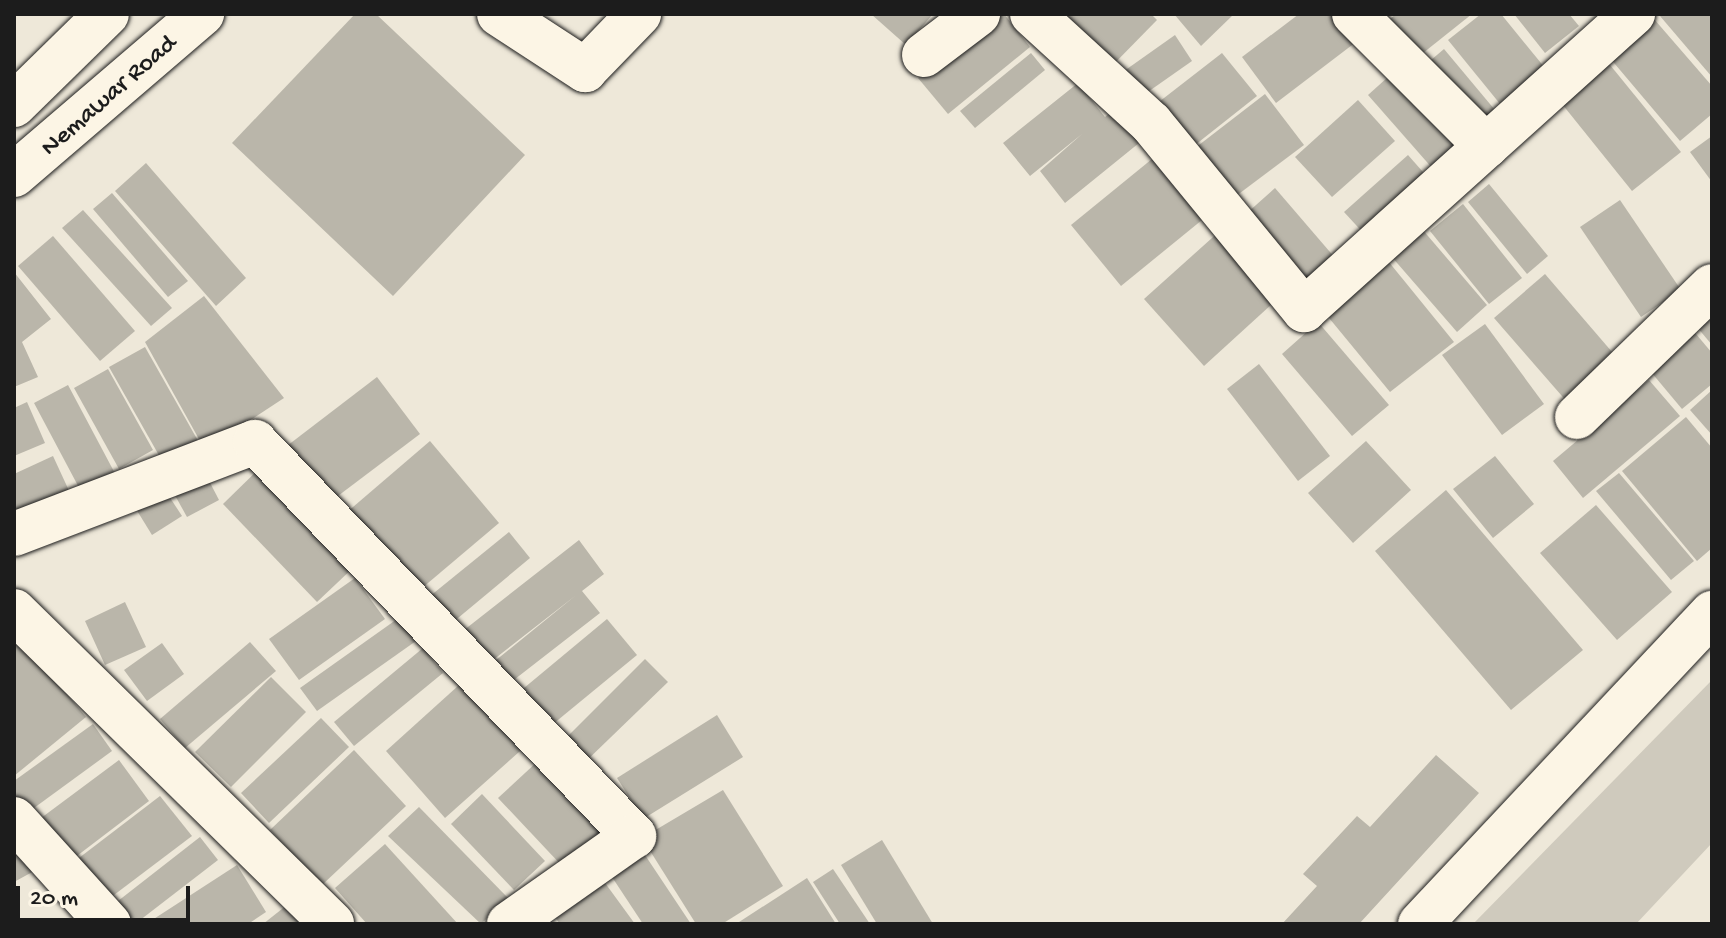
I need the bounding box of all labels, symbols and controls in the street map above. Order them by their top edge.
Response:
street label: Nemawar Road [36,29,184,165]
scale bar [20,870,194,920]
text: 20 m [30,885,78,914]

